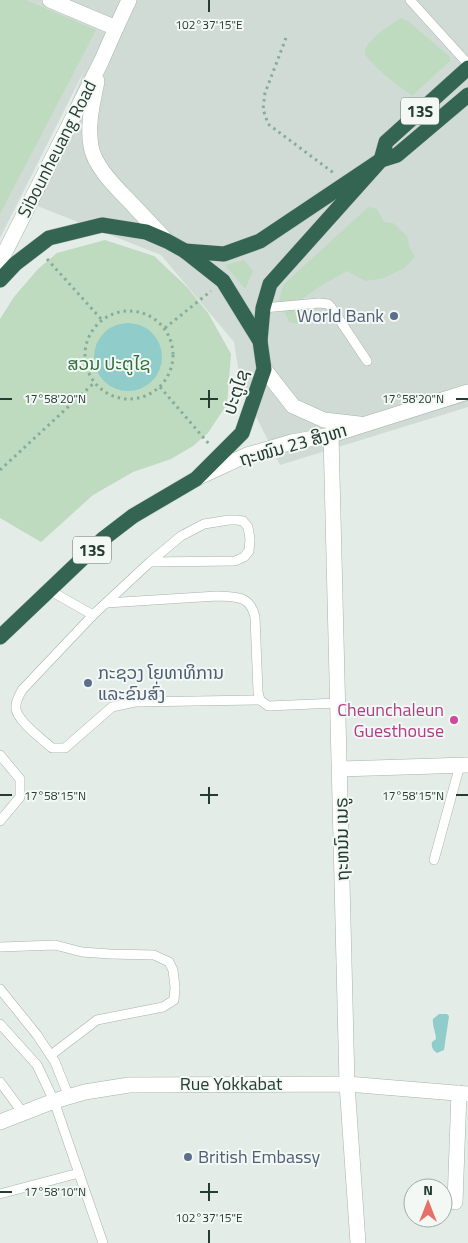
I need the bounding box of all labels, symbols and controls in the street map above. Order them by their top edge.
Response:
text: 102°37'15"E [175,15,243,34]
street label: Sibounheuang Road [10,75,103,222]
road number: 13S [401,98,439,124]
place label: World Bank [297,302,384,329]
marker: World Bank [388,310,400,322]
park label: ສວນ ປະຕູໄຊ [67,350,151,377]
street label: ປະຕູໄຊ [216,366,256,418]
text: 17°58'20"N [24,389,86,408]
text: 17°58'20"N [382,389,444,408]
street label: ຖະໜົນ 23 ສິງຫາ [236,416,350,473]
road number: 13S [73,536,111,564]
place label: ກະຊວງ ໂຍທາທິການ ແລະຂົນສົ່ງ [98,659,224,707]
marker: ກະຊວງ ໂຍທາທິການ ແລະຂົນສົ່ງ [82,677,94,689]
place label: Cheunchaleun Guesthouse [337,696,444,744]
marker: Cheunchaleun Guesthouse [448,714,460,726]
text: 17°58'15"N [24,786,86,805]
text: 17°58'15"N [382,786,444,805]
street label: ຖະຫນົນ ເນຣູ [327,797,356,881]
street label: Rue Yokkabat [180,1070,283,1097]
place label: British Embassy [198,1143,321,1170]
marker: British Embassy [182,1151,194,1163]
north arrow [403,1178,453,1228]
text: N [423,1179,433,1200]
text: 17°58'10"N [24,1182,86,1201]
text: 102°37'15"E [175,1208,243,1227]

